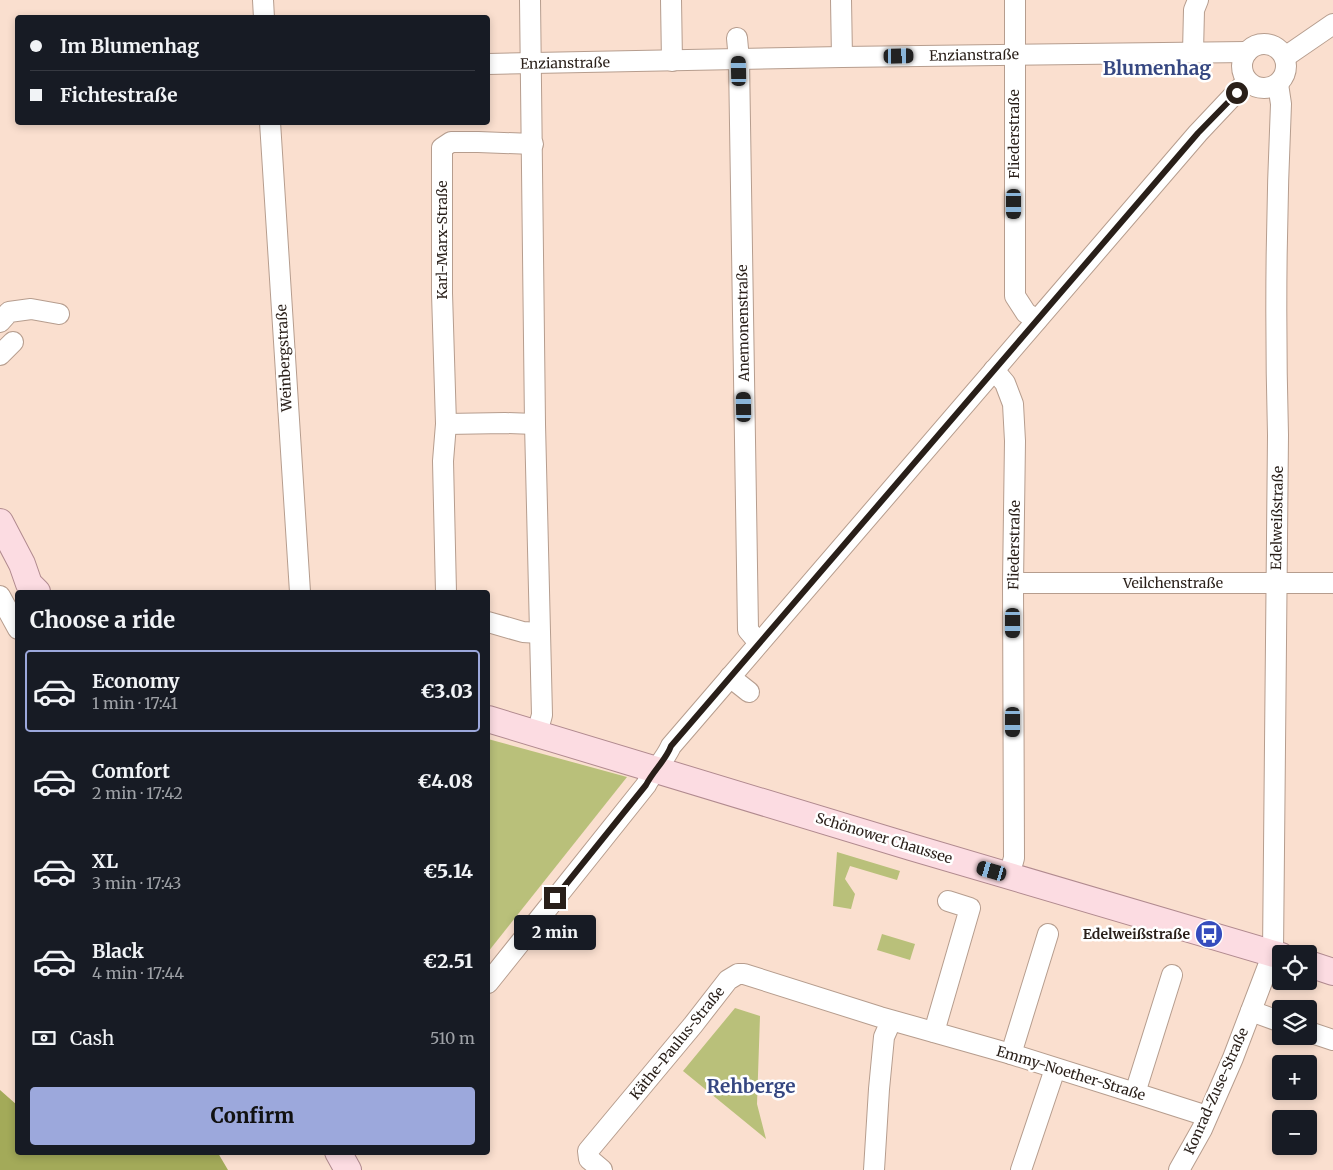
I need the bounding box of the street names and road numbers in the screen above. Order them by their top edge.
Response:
street label: Enzianstraße [929,45,1019,65]
street label: Enzianstraße [520,53,610,73]
street label: Fliederstraße [1005,89,1023,179]
street label: Karl-Marx-Straße [433,180,451,300]
street label: Anemonenstraße [733,264,753,383]
street label: Weinbergstraße [272,304,296,413]
street label: Edelweißstraße [1267,466,1287,570]
street label: Fliederstraße [1004,500,1024,590]
street label: Veilchenstraße [1122,574,1223,592]
street label: Schönower Chaussee [813,809,955,867]
street label: Käthe-Paulus-Straße [626,983,728,1103]
street label: Konrad-Zuse-Straße [1180,1025,1252,1157]
street label: Emmy-Noether-Straße [994,1042,1148,1104]

